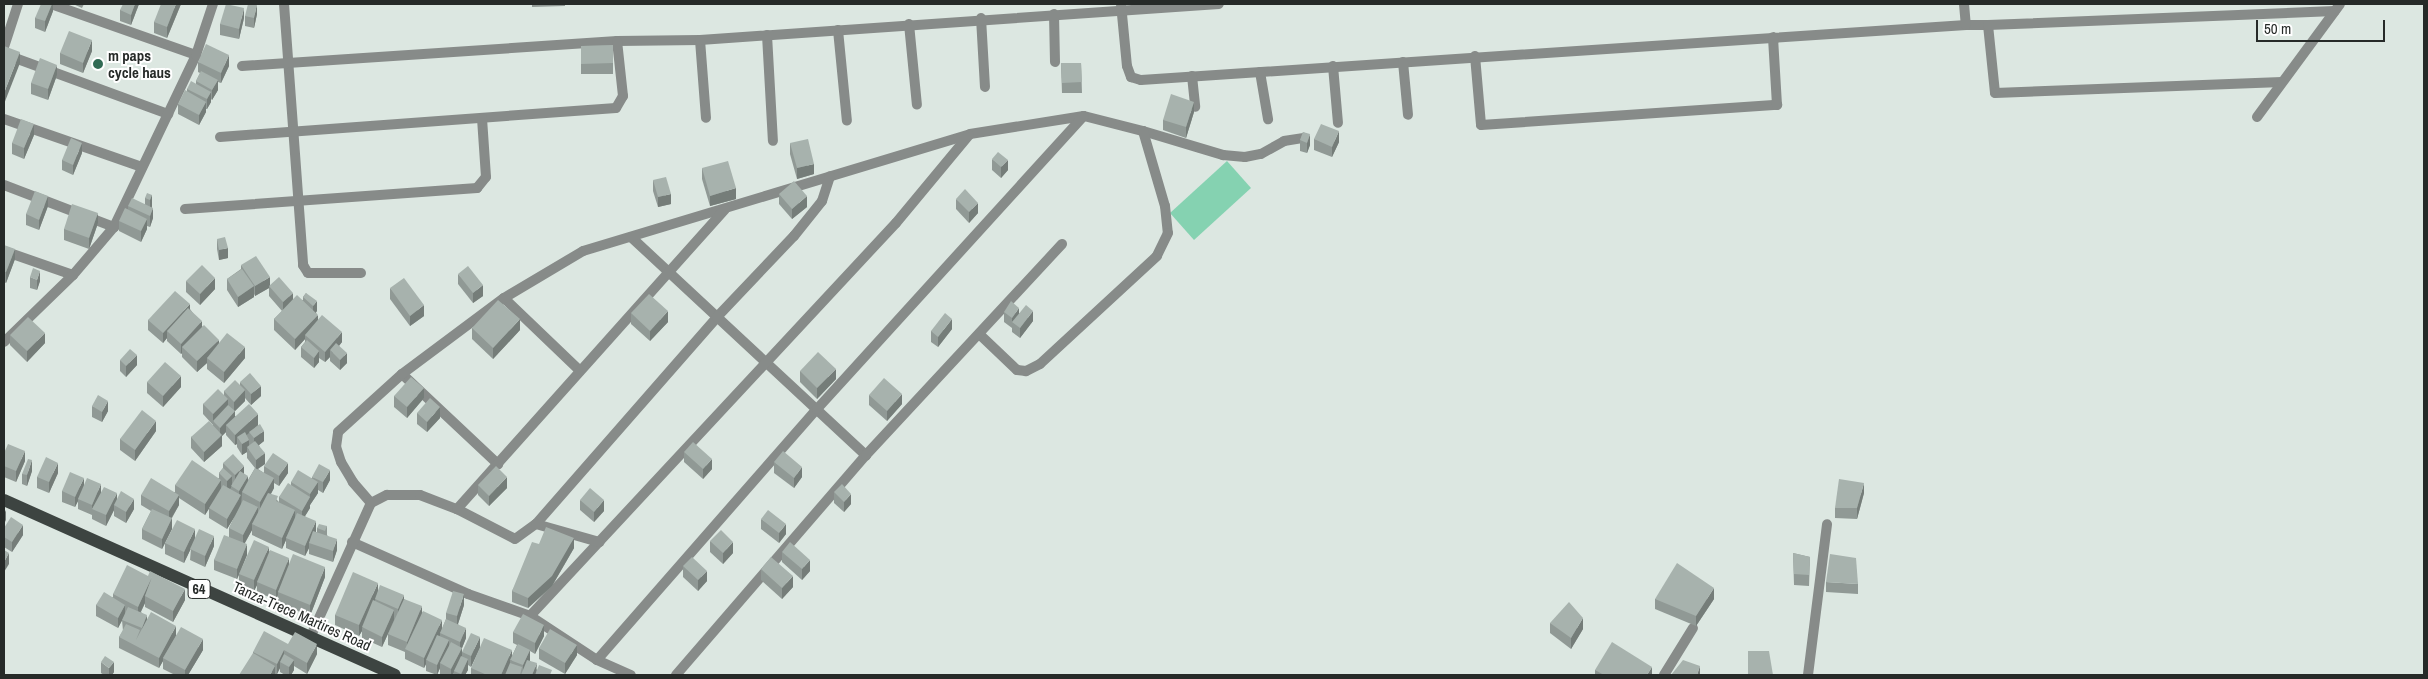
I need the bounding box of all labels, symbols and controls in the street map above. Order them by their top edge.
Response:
scale bar [2258,10,2387,42]
text: 50 m [2264,18,2291,39]
place label: m paps cycle haus [108,46,171,81]
marker: m paps cycle haus [92,58,104,70]
street label: Tanza-Trece Martires Road [230,577,374,655]
road number: 64 [186,578,212,600]

